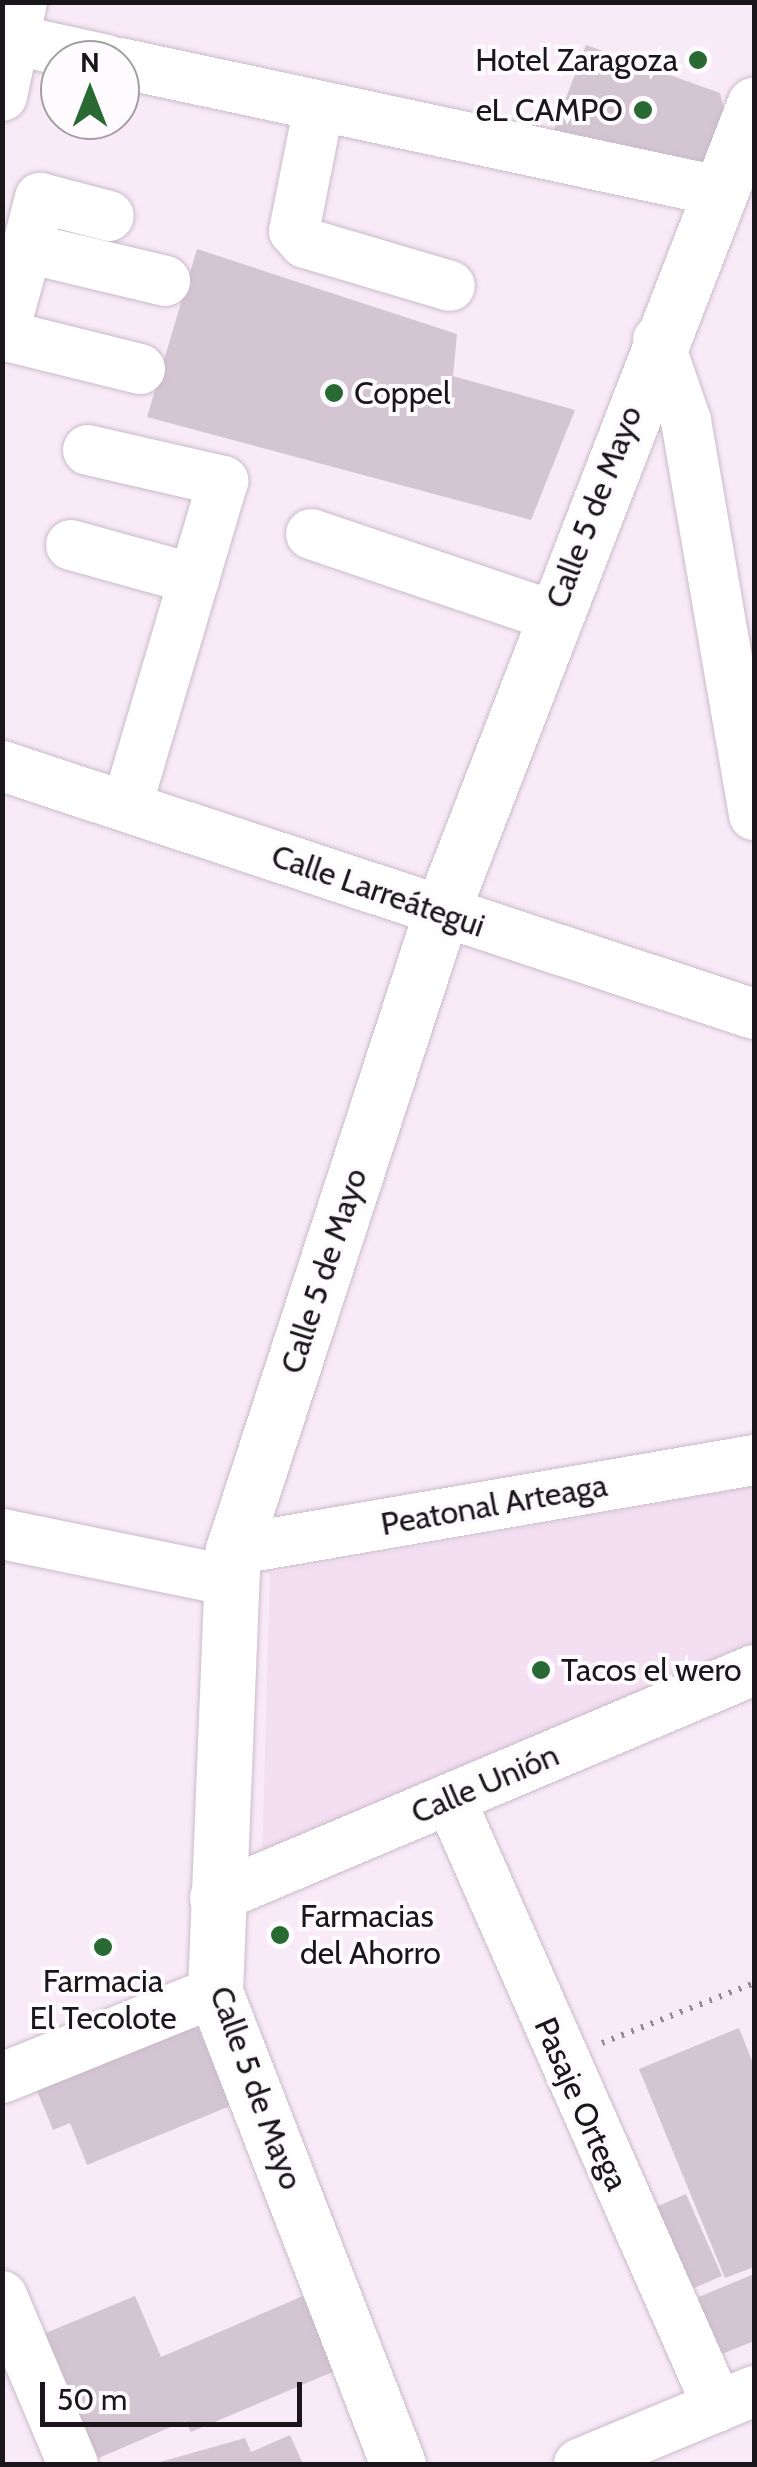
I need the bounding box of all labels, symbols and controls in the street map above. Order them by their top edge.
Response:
north arrow [40,40,140,140]
place label: Hotel Zaragoza [475,41,678,79]
text: N [80,45,100,79]
marker: Hotel Zaragoza [687,49,709,71]
place label: eL CAMPO [476,91,623,129]
marker: eL CAMPO [632,99,654,121]
place label: Coppel [354,374,450,412]
marker: Coppel [323,382,345,404]
street label: Calle 5 de Mayo [538,401,650,613]
street label: Calle Larreátegui [266,837,490,945]
street label: Calle 5 de Mayo [273,1164,375,1378]
street label: Peatonal Arteaga [378,1466,610,1544]
place label: Tacos el wero [561,1651,742,1689]
marker: Tacos el wero [530,1659,552,1681]
street label: Calle Unión [406,1736,564,1832]
place label: Farmacias del Ahorro [300,1898,441,1973]
marker: Farmacias del Ahorro [269,1924,291,1946]
marker: Farmacia El Tecolote [92,1936,114,1958]
place label: Farmacia El Tecolote [29,1963,177,2038]
street label: Calle 5 de Mayo [201,1981,311,2195]
street label: Pasaje Ortega [526,2012,636,2196]
scale bar [45,2362,308,2424]
text: 50 m [57,2381,127,2418]

